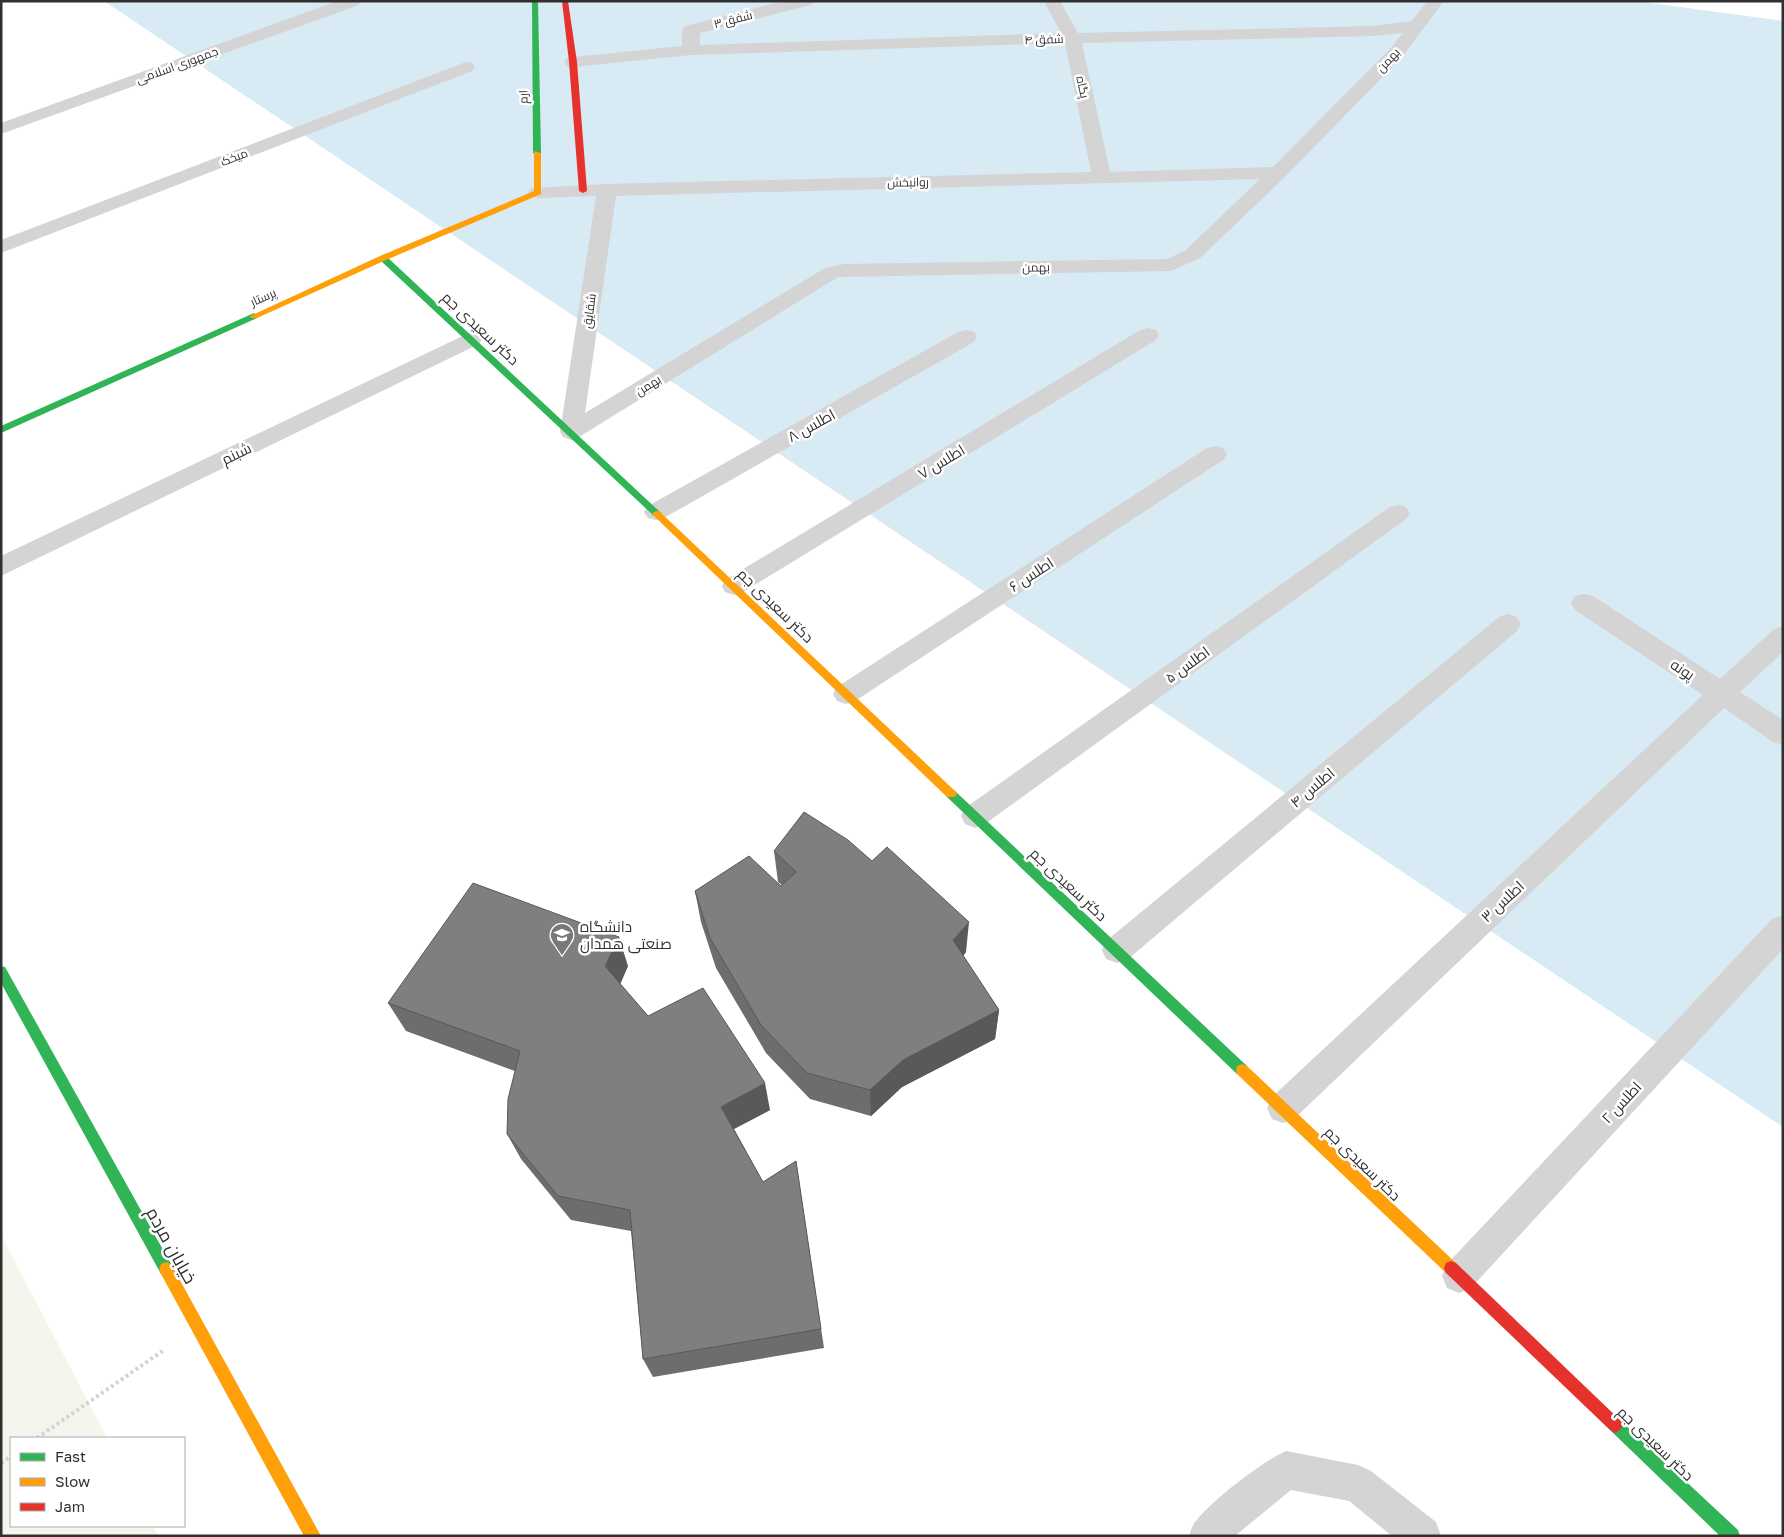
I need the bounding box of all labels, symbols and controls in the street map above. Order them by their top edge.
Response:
street label: شفق ۳ [712,7,754,31]
street label: شفق ۴ [1024,31,1064,47]
street label: جمهوری اسلامی [134,43,220,87]
street label: بهمن [1373,45,1403,75]
street label: پگاه [1071,75,1093,101]
street label: ارم [515,90,532,104]
street label: میخک [218,145,250,169]
street label: روانبخش [887,174,929,190]
street label: بهمن [1022,259,1050,275]
street label: پرستار [247,284,280,312]
street label: دکتر سعیدی جم [437,288,523,370]
street label: شقایق [579,293,599,329]
street label: بهمن [632,371,664,399]
street label: اطلس ۸ [784,405,839,447]
street label: شبنم [218,438,255,470]
street label: اطلس ۷ [914,440,969,484]
street label: اطلس ۶ [1005,553,1058,597]
street label: دکتر سعیدی جم [733,564,818,647]
street label: اطلس ۵ [1161,642,1214,688]
street label: پونه [1666,654,1699,685]
street label: اطلس ۴ [1286,763,1339,812]
street label: دکتر سعیدی جم [1025,844,1111,926]
street label: اطلس ۳ [1477,877,1529,927]
place label: دانشگاه صنعتی همدان [580,917,672,954]
school or university icon: دانشگاه صنعتی همدان [549,922,575,956]
street label: اطلس ۲ [1597,1078,1646,1128]
street label: دکتر سعیدی جم [1320,1122,1405,1205]
street label: خیابان مردم [140,1203,202,1288]
street label: دکتر سعیدی جم [1613,1402,1698,1485]
legend [10,1437,185,1527]
text: Fast [55,1447,86,1465]
text: Slow [55,1472,90,1490]
text: Jam [55,1497,85,1515]

